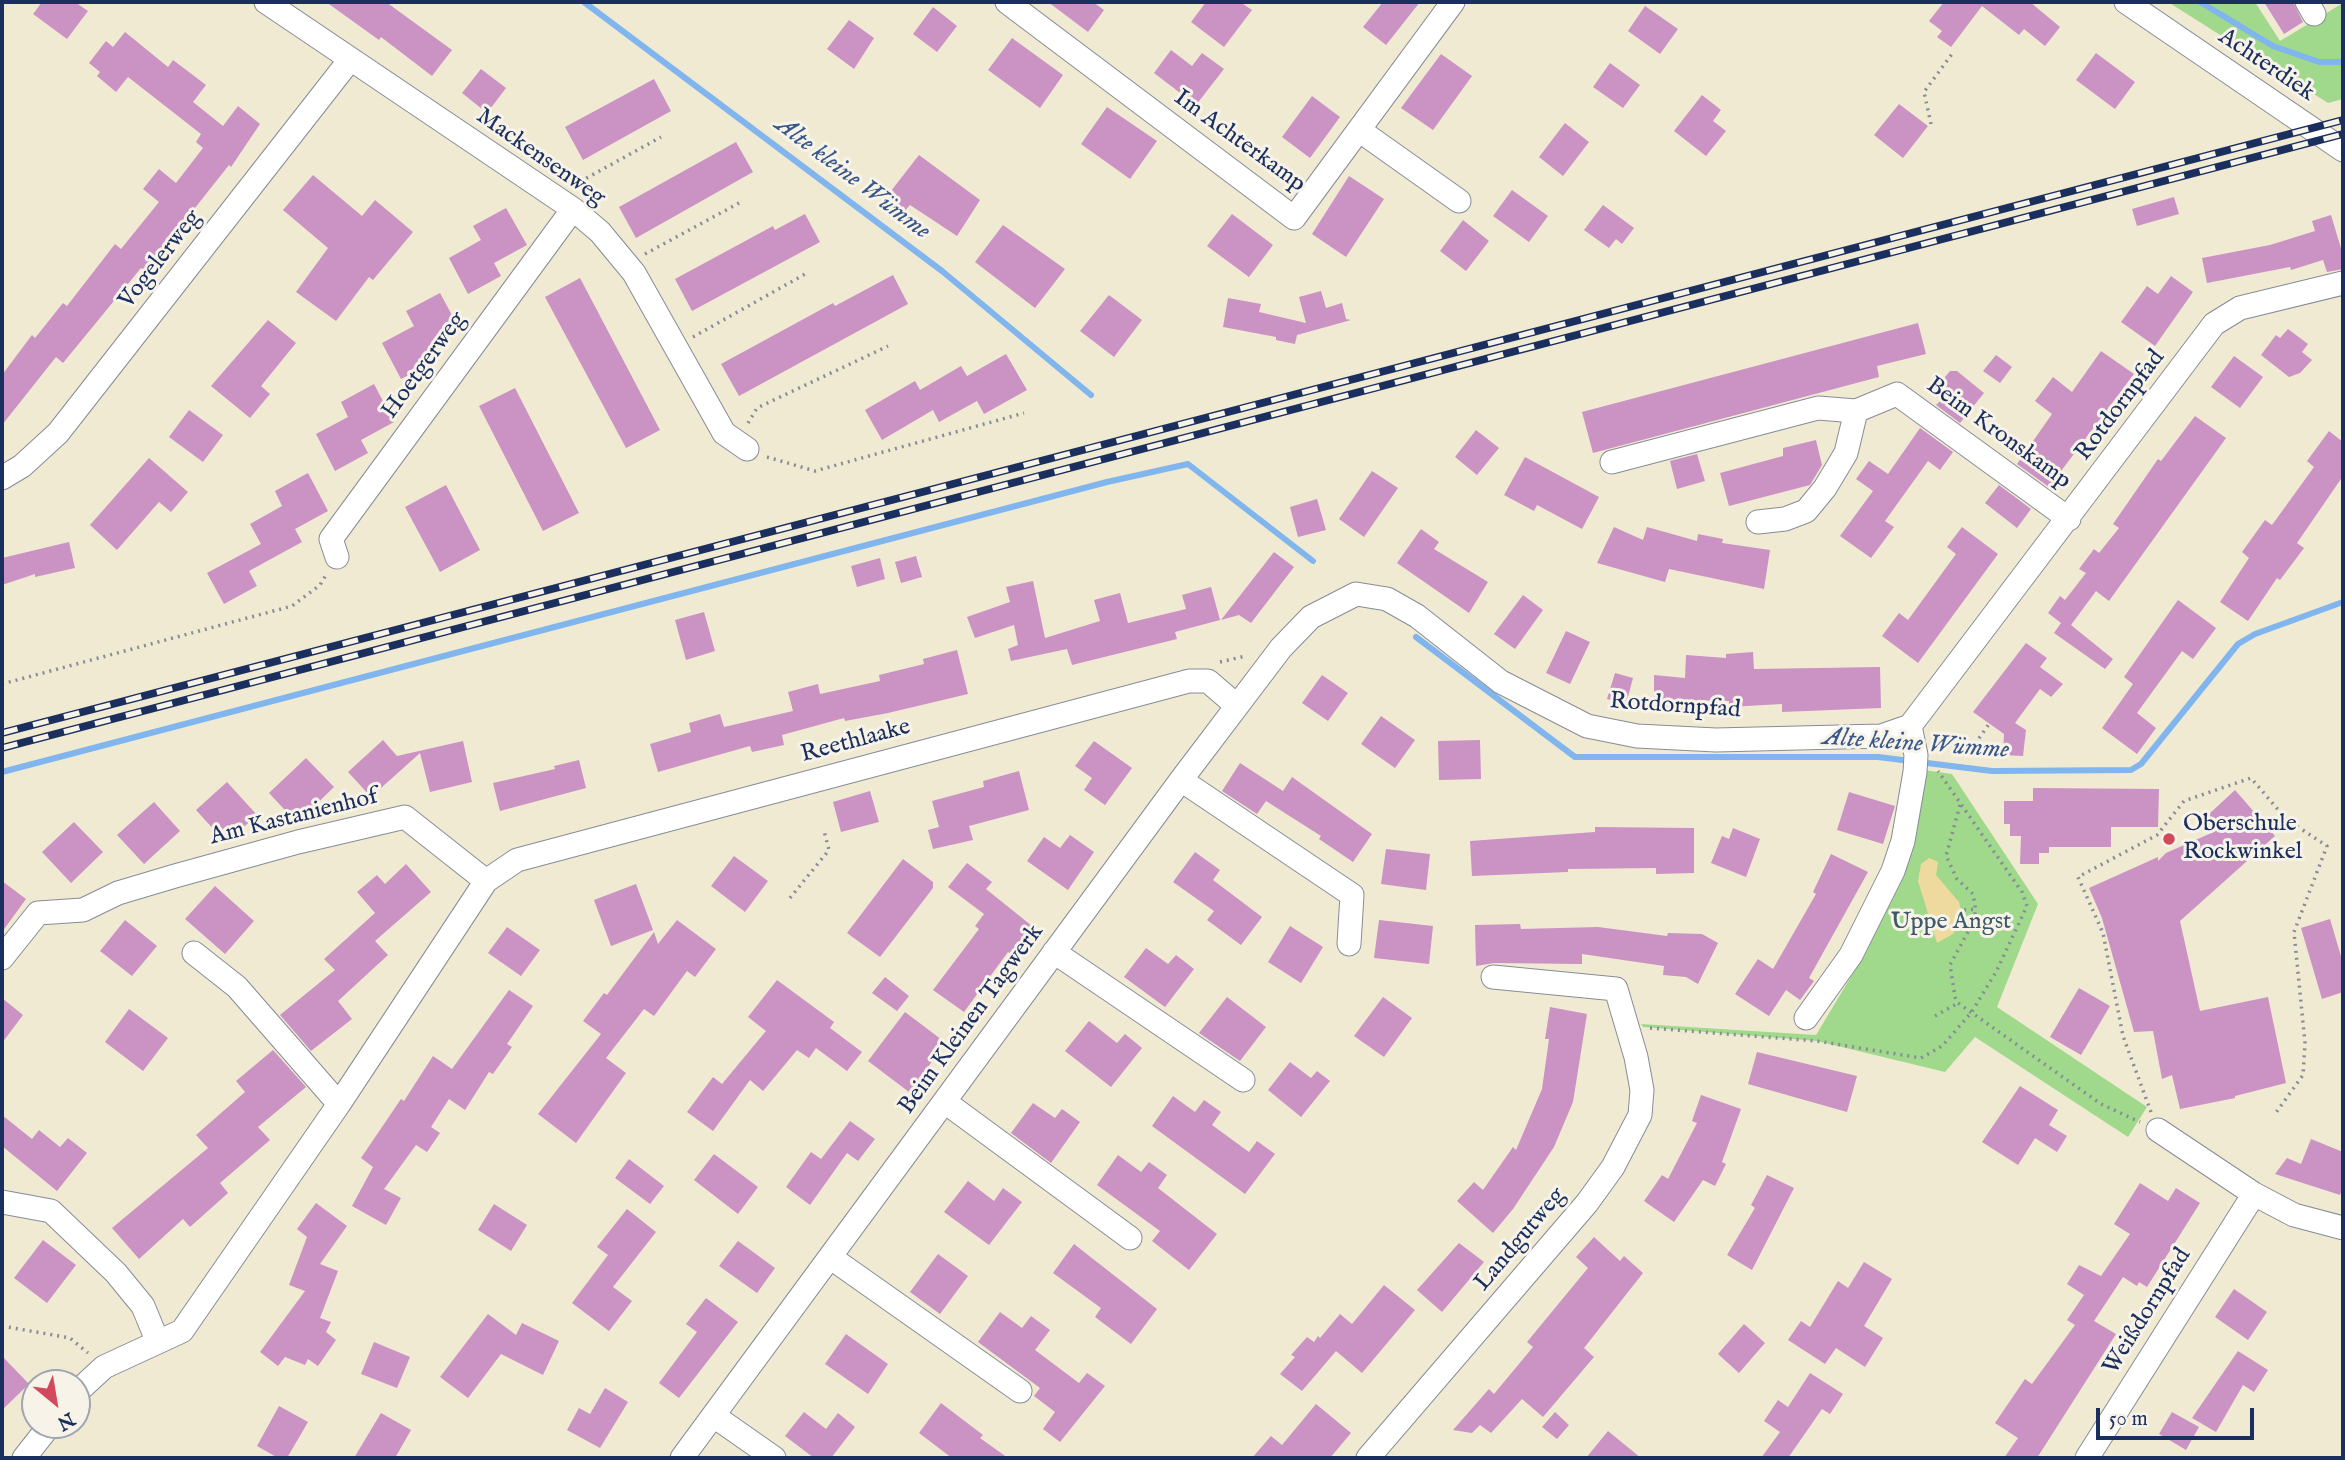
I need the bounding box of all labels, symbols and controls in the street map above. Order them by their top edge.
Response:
street label: Achterdiek [2212,23,2320,109]
street label: Im Achterkamp [1167,84,1311,200]
street label: Mackensenweg [470,103,610,213]
water label: Alte kleine Wümme [768,110,936,248]
street label: Vogelerweg [114,205,208,315]
street label: Hoetgerweg [377,307,473,425]
street label: Rotdornpfad [2070,345,2172,467]
street label: Beim Kronskamp [1920,372,2076,496]
street label: Rotdornpfad [1608,688,1742,726]
street label: Reethlaake [798,714,914,770]
water label: Alte kleine Wümme [1822,723,2010,767]
street label: Am Kastanienhof [207,783,381,853]
place label: Oberschule Rockwinkel [2183,811,2302,867]
marker: Oberschule Rockwinkel [2161,831,2177,847]
park label: Uppe Angst [1891,909,2011,937]
street label: Beim Kleinen Tagwerk [893,919,1051,1121]
street label: Landgutweg [1469,1182,1573,1298]
street label: Weißdornpfad [2098,1244,2198,1380]
north arrow [21,1369,91,1439]
scale bar [2100,1394,2258,1438]
text: N [52,1406,79,1435]
text: 50 m [2109,1406,2148,1433]

